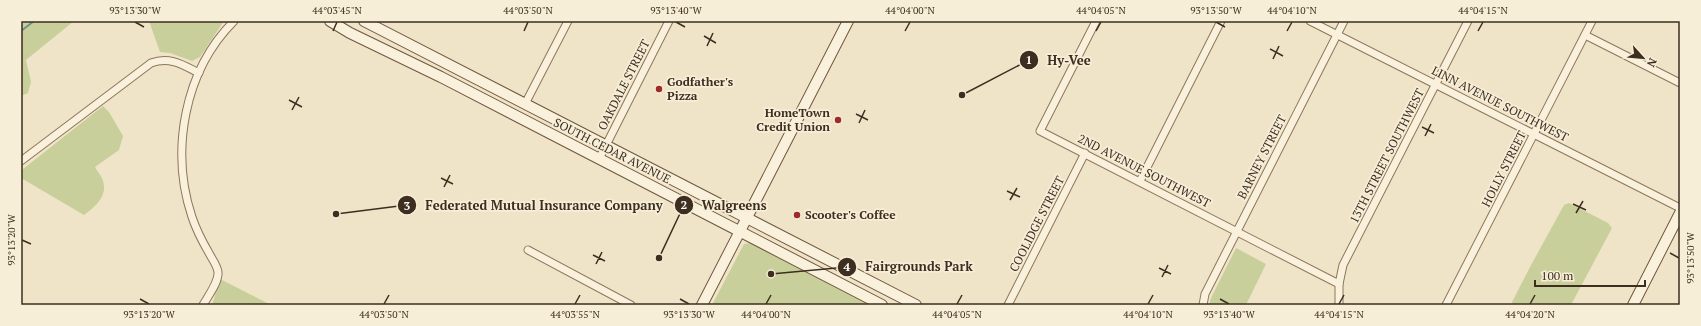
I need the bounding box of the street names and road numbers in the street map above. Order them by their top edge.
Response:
street label: OAKDALE STREET [594,36,653,133]
street label: LINN AVENUE SOUTHWEST [1429,62,1572,145]
street label: 13TH STREET SOUTHWEST [1346,85,1427,226]
street label: BARNEY STREET [1234,112,1289,201]
street label: SOUTH CEDAR AVENUE [551,114,673,187]
street label: HOLLY STREET [1478,128,1529,209]
street label: 2ND AVENUE SOUTHWEST [1075,131,1214,211]
street label: COOLIDGE STREET [1006,173,1067,274]

